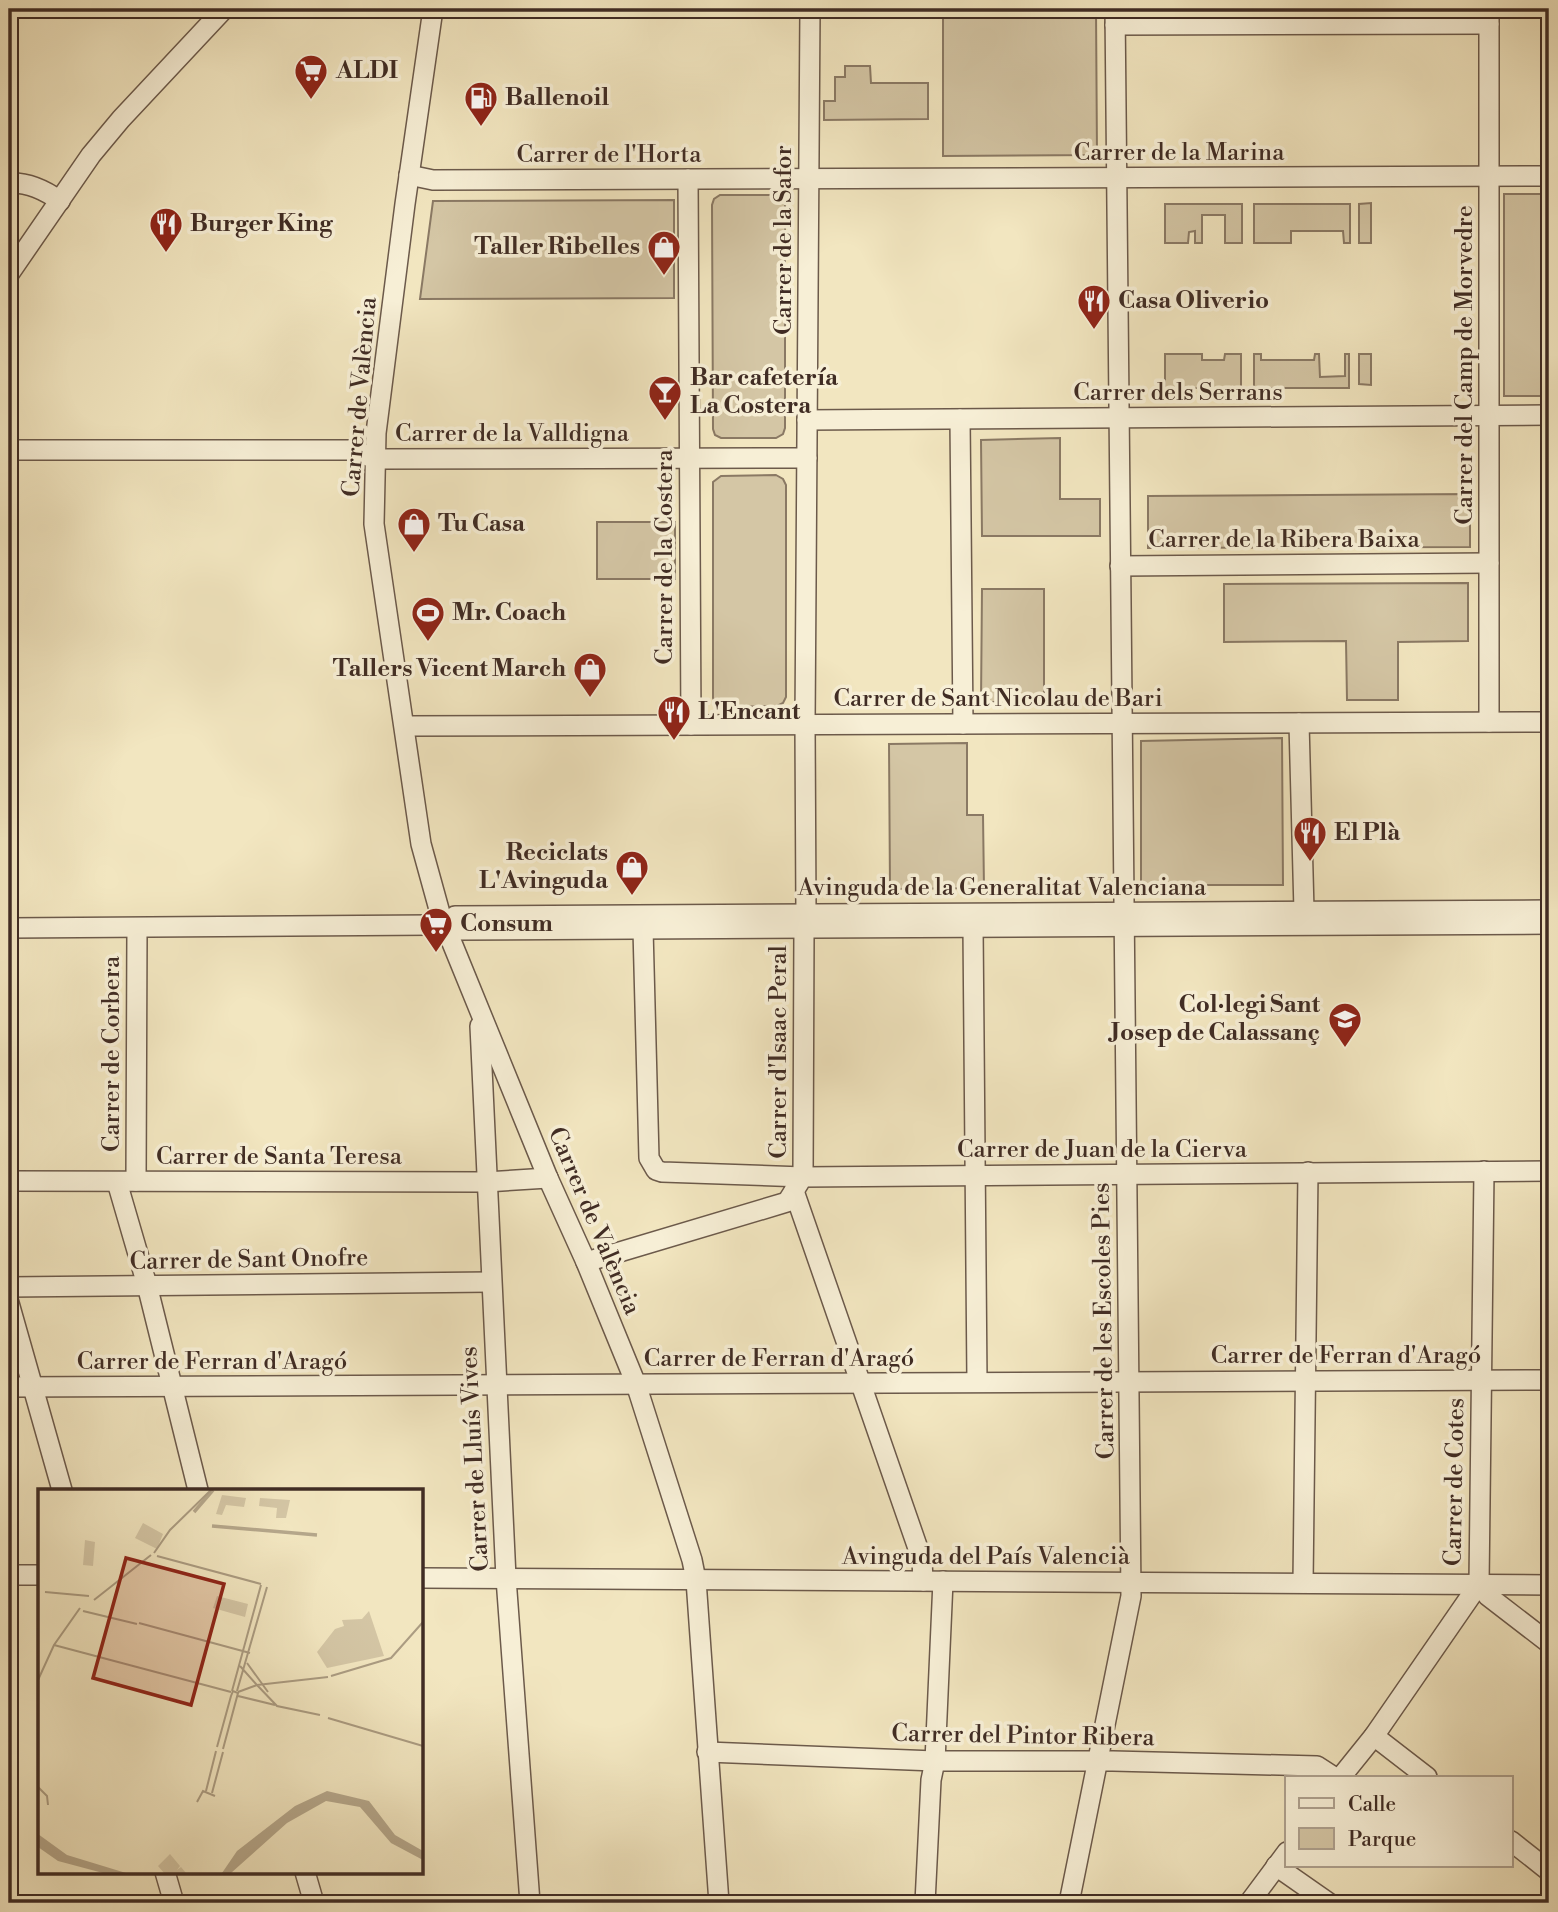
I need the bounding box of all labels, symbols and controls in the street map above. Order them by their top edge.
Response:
supermarket icon: ALDI [292,52,330,101]
place label: ALDI [335,56,398,86]
fuel station icon: Ballenoil [462,79,500,128]
place label: Ballenoil [505,83,609,113]
street label: Carrer de la Marina [1074,138,1285,168]
street label: Carrer de l'Horta [516,140,702,170]
street label: Carrer de la Safor [769,145,799,335]
restaurant icon: Burger King [147,205,185,254]
street label: Carrer del Camp de Morvedre [1450,205,1480,525]
place label: Burger King [190,209,334,239]
shop icon: Taller Ribelles [645,228,683,277]
place label: Taller Ribelles [474,232,640,262]
restaurant icon: Casa Oliverio [1075,282,1113,331]
place label: Casa Oliverio [1118,286,1269,316]
street label: Carrer de València [336,295,384,498]
place label: Bar cafetería La Costera [690,363,839,421]
bar icon: Bar cafetería La Costera [646,373,684,422]
street label: Carrer dels Serrans [1073,378,1283,408]
street label: Carrer de la Valldigna [395,419,630,449]
street label: Carrer de la Costera [650,448,680,665]
shop icon: Tu Casa [395,505,433,554]
place label: Tu Casa [438,509,526,539]
street label: Carrer de la Ribera Baixa [1148,525,1421,555]
sports icon: Mr. Coach [409,594,447,643]
place label: Mr. Coach [452,598,566,628]
shop icon: Tallers Vicent March [571,650,609,699]
place label: Tallers Vicent March [333,654,566,684]
street label: Carrer de Sant Nicolau de Bari [833,684,1163,714]
restaurant icon: L'Encant [655,693,693,742]
place label: L'Encant [698,697,801,727]
restaurant icon: El Plà [1291,814,1329,863]
place label: El Plà [1334,818,1401,848]
place label: Reciclats L'Avinguda [479,838,609,896]
shop icon: Reciclats L'Avinguda [613,848,651,897]
street label: Avinguda de la Generalitat Valenciana [797,873,1207,903]
supermarket icon: Consum [417,905,455,954]
place label: Consum [460,909,553,939]
street label: Carrer d'Isaac Peral [764,945,794,1159]
street label: Carrer de Corbera [97,955,127,1152]
place label: Col·legi Sant Josep de Calassanç [1108,990,1320,1048]
school or university icon: Col·legi Sant Josep de Calassanç [1326,1000,1364,1049]
street label: Carrer de València [541,1123,647,1320]
street label: Carrer de Juan de la Cierva [957,1135,1248,1165]
street label: Carrer de Santa Teresa [156,1142,403,1172]
street label: Carrer de les Escoles Pies [1087,1182,1121,1460]
street label: Carrer de Sant Onofre [129,1243,369,1277]
street label: Carrer de Ferran d'Aragó [1211,1341,1481,1371]
street label: Carrer de Ferran d'Aragó [644,1344,914,1374]
street label: Carrer de Lluís Vives [454,1345,496,1573]
street label: Carrer de Ferran d'Aragó [77,1347,347,1377]
street label: Carrer de Cotes [1439,1397,1471,1567]
inset map [38,1489,424,1874]
street label: Avinguda del País Valencià [841,1542,1131,1572]
street label: Carrer del Pintor Ribera [891,1719,1156,1753]
legend [1285,1776,1512,1867]
text: Calle [1348,1792,1396,1818]
text: Parque [1348,1827,1416,1853]

